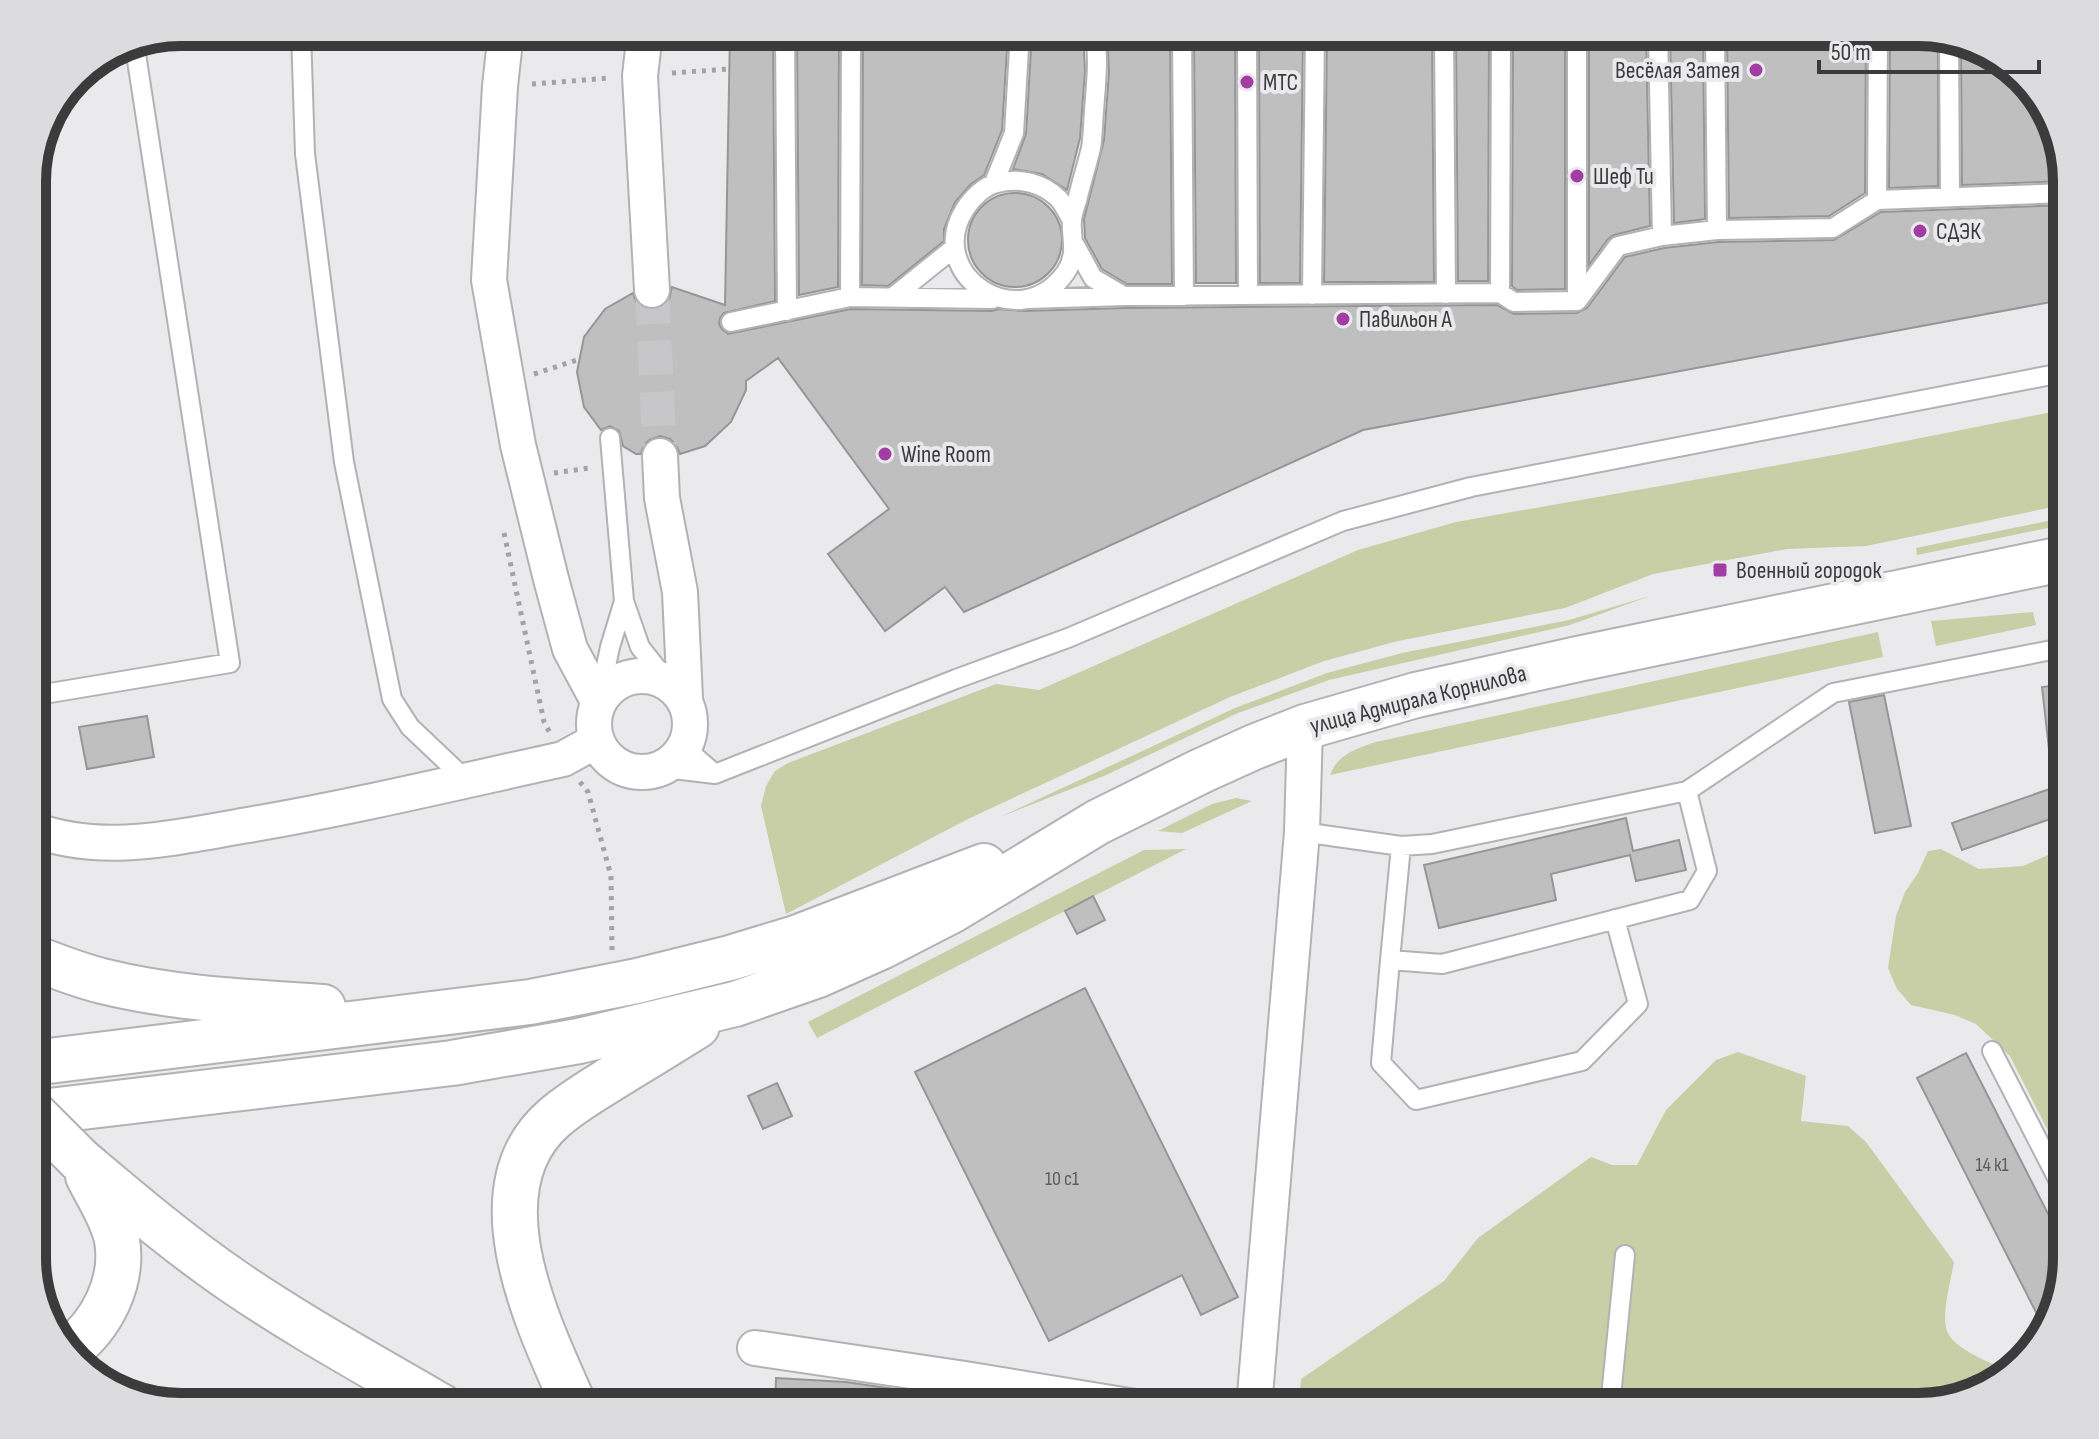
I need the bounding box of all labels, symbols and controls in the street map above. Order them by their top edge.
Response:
scale bar [1819,24,2039,74]
text: 50 m [1831,38,1871,67]
place label: Весёлая Затея [1615,56,1740,85]
marker: Весёлая Затея [1747,61,1765,79]
place label: МТС [1263,68,1298,97]
marker: МТС [1238,73,1256,91]
place label: Шеф Ти [1593,162,1654,191]
marker: Шеф Ти [1568,167,1586,185]
place label: СДЭК [1936,217,1981,246]
marker: СДЭК [1911,222,1929,240]
place label: Павильон А [1359,305,1453,334]
marker: Павильон А [1334,310,1352,328]
place label: Wine Room [901,440,991,469]
marker: Wine Room [876,445,894,463]
place label: Военный городок [1736,556,1882,585]
marker: Военный городок [1711,561,1729,579]
street label: улица Адмирала Корнилова [1307,659,1529,740]
house number: 14 к1 [1975,1153,2009,1177]
house number: 10 с1 [1045,1167,1079,1191]

